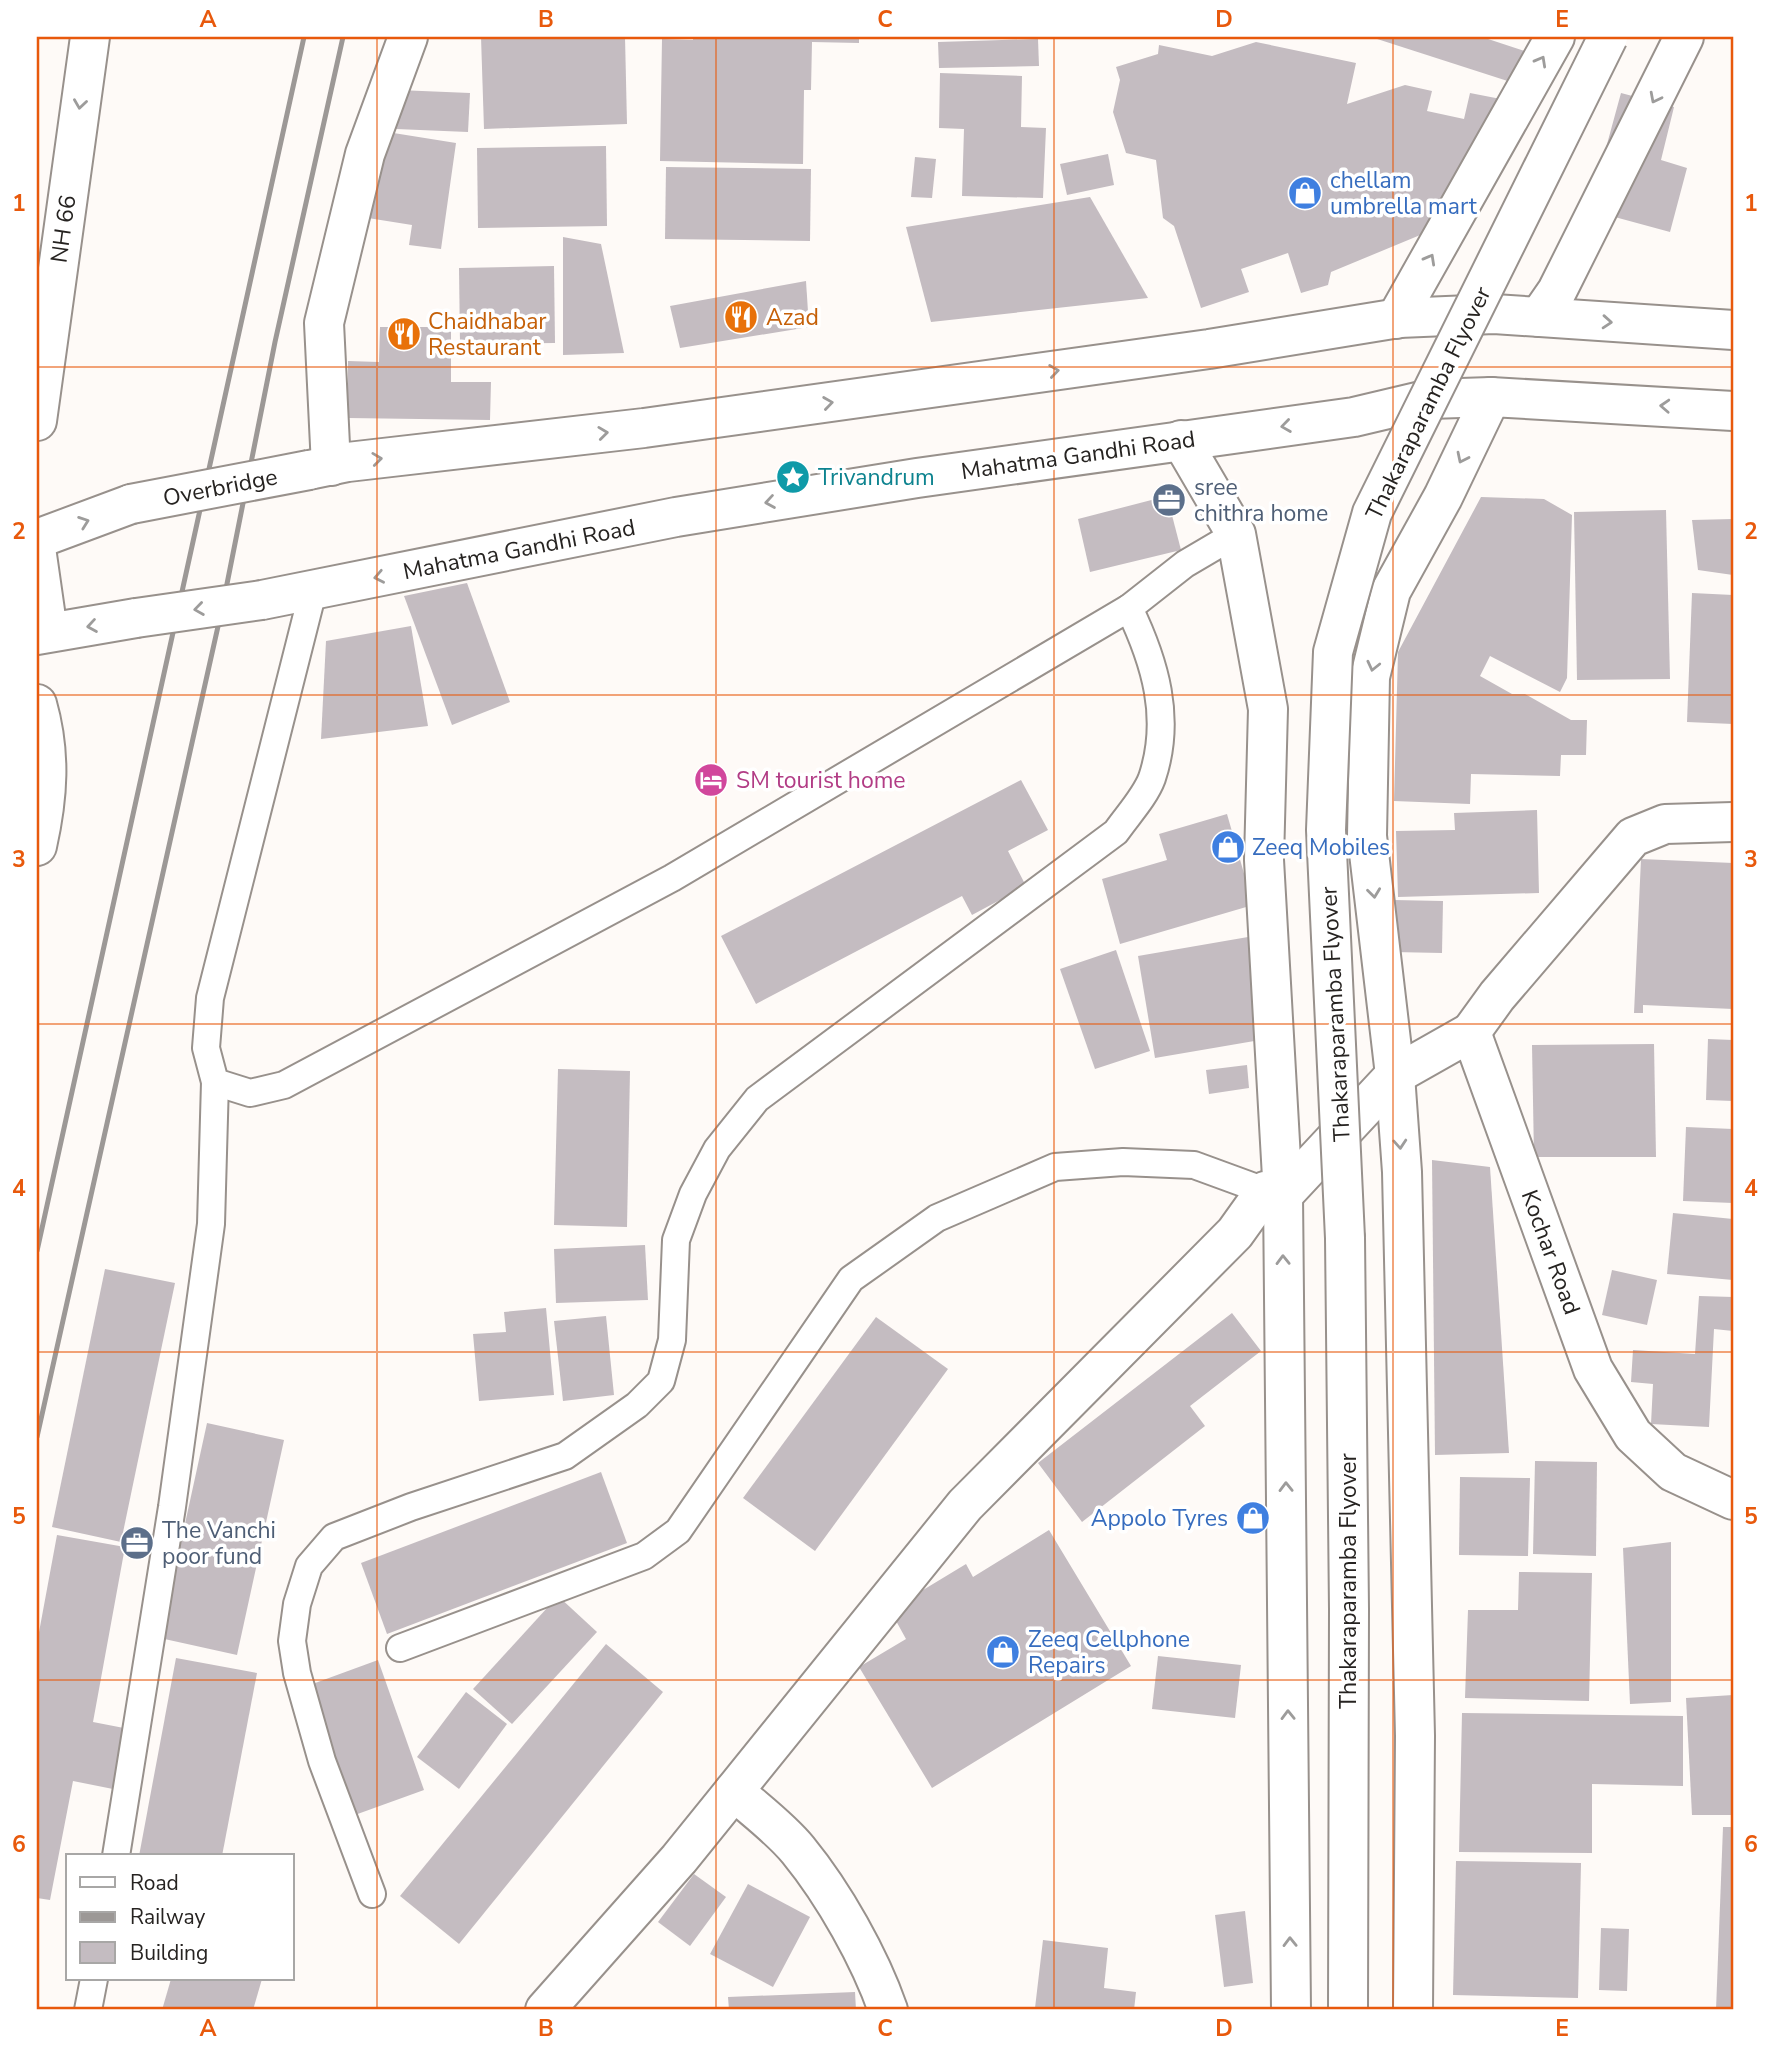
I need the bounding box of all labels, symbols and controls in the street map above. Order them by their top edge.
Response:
text: A [199,4,217,35]
text: B [538,4,554,35]
text: C [877,4,893,35]
text: D [1215,4,1233,35]
text: E [1555,4,1569,35]
one-way arrow [1533,56,1546,68]
one-way arrow [1649,91,1663,103]
one-way arrow [73,99,88,110]
place label: chellam umbrella mart [1330,165,1478,222]
shop icon: chellam umbrella mart [1286,174,1324,212]
text: 1 [12,188,26,219]
text: 1 [1744,188,1758,219]
street label: NH 66 [43,193,84,265]
one-way arrow [1422,254,1435,267]
street label: Thakaraparamba Flyover [1358,281,1499,525]
restaurant icon: Azad [722,298,760,336]
place label: Azad [766,302,819,333]
place label: Chaidhabar Restaurant [428,306,547,363]
one-way arrow [1602,314,1613,329]
restaurant icon: Chaidhabar Restaurant [385,315,423,353]
one-way arrow [1048,364,1060,379]
one-way arrow [822,395,834,410]
one-way arrow [1659,399,1670,414]
one-way arrow [1281,419,1292,434]
street label: Mahatma Gandhi Road [959,424,1197,487]
one-way arrow [598,426,609,441]
one-way arrow [1456,451,1470,464]
one-way arrow [372,452,383,467]
place icon: Trivandrum [774,458,812,496]
street label: Overbridge [160,461,280,514]
place label: Trivandrum [818,462,935,493]
place label: sree chithra home [1194,472,1328,529]
office icon: sree chithra home [1150,481,1188,519]
one-way arrow [765,494,776,509]
street label: Mahatma Gandhi Road [400,512,638,587]
text: 2 [12,516,26,547]
one-way arrow [77,516,89,530]
text: 2 [1744,516,1758,547]
one-way arrow [373,569,385,584]
one-way arrow [193,602,205,617]
one-way arrow [86,618,98,633]
one-way arrow [1367,660,1381,672]
hotel icon: SM tourist home [692,761,730,799]
place label: SM tourist home [736,765,906,796]
shop icon: Zeeq Mobiles [1209,828,1247,866]
place label: Zeeq Mobiles [1252,832,1390,863]
text: 3 [12,844,26,875]
text: 3 [1744,844,1758,875]
street label: Thakaraparamba Flyover [1313,885,1358,1142]
one-way arrow [1366,887,1381,899]
one-way arrow [1392,1138,1407,1149]
text: 4 [12,1173,26,1204]
text: 4 [1744,1173,1758,1204]
street label: Kochar Road [1514,1186,1587,1319]
one-way arrow [1275,1254,1291,1264]
street label: Thakaraparamba Flyover [1333,1452,1364,1709]
one-way arrow [1278,1481,1293,1492]
shop icon: Appolo Tyres [1234,1499,1272,1537]
text: 5 [12,1501,26,1532]
text: 5 [1744,1501,1758,1532]
place label: Appolo Tyres [1091,1503,1228,1534]
place label: The Vanchi poor fund [162,1515,276,1572]
office icon: The Vanchi poor fund [118,1524,156,1562]
place label: Zeeq Cellphone Repairs [1028,1624,1190,1681]
shop icon: Zeeq Cellphone Repairs [984,1633,1022,1671]
one-way arrow [1280,1709,1296,1719]
text: 6 [12,1829,26,1860]
text: 6 [1744,1829,1758,1860]
legend [66,1854,294,1980]
text: Road [130,1869,179,1897]
text: Railway [130,1903,205,1931]
one-way arrow [1282,1936,1298,1947]
text: Building [130,1939,208,1967]
text: A [199,2013,217,2044]
text: B [538,2013,554,2044]
text: C [877,2013,893,2044]
text: D [1215,2013,1233,2044]
text: E [1555,2013,1569,2044]

